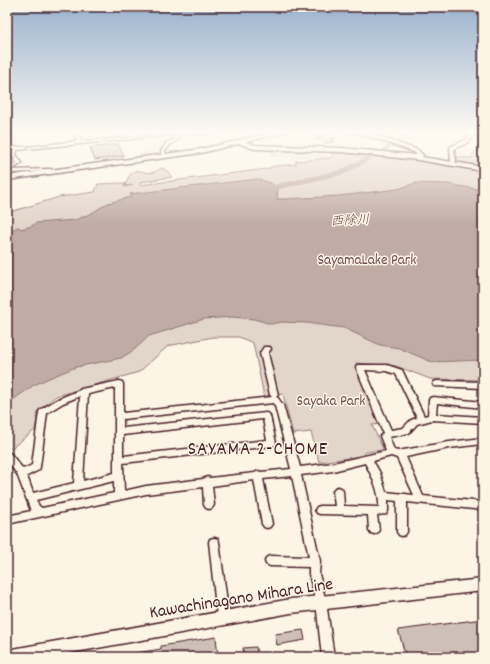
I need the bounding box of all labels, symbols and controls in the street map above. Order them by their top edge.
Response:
water label: 西除川 [330,211,370,232]
park label: SayamaLake Park [317,250,417,272]
park label: Sayaka Park [297,391,365,413]
district label: SAYAMA 2-CHOME [188,437,328,464]
street label: Kawachinagano Mihara Line [148,573,335,626]

